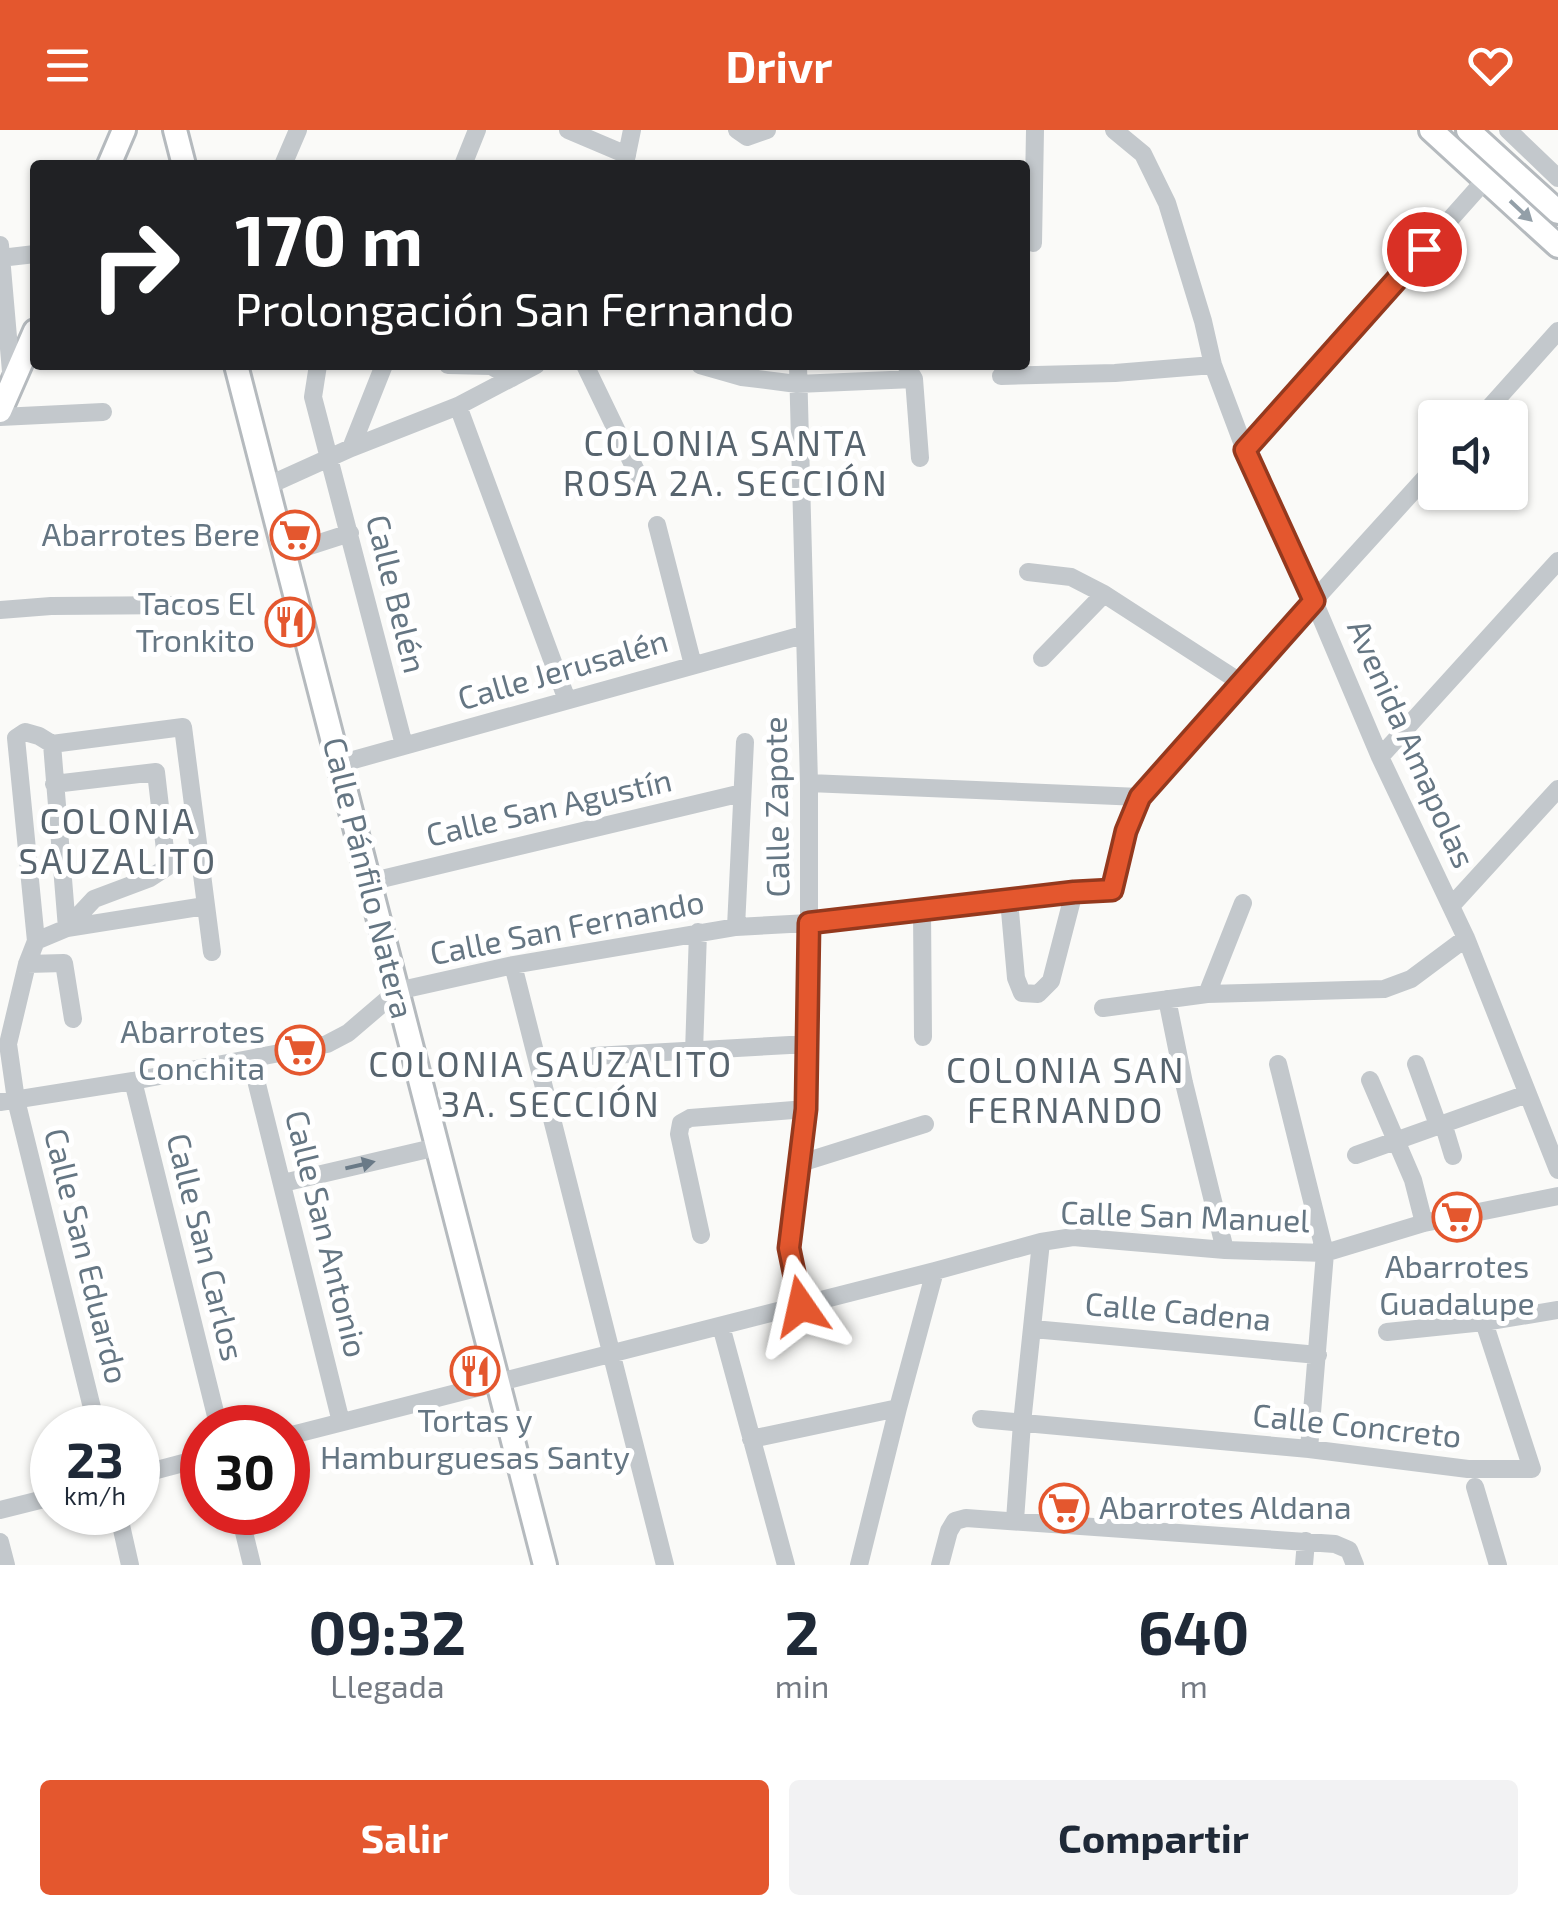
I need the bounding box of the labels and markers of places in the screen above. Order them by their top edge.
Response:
pin [1382,207,1467,292]
supermarket icon: Abarrotes Bere [269,509,321,561]
place label: Abarrotes Bere [42,514,260,552]
place label: Tacos El Tronkito [136,583,255,658]
restaurant icon: Tacos El Tronkito [264,596,316,648]
place label: Abarrotes Conchita [120,1011,265,1086]
supermarket icon: Abarrotes Conchita [274,1024,326,1076]
supermarket icon: Abarrotes Guadalupe [1431,1191,1483,1243]
place label: Abarrotes Guadalupe [1379,1246,1535,1321]
restaurant icon: Tortas y Hamburguesas Santy [449,1345,501,1397]
place label: Tortas y Hamburguesas Santy [320,1400,630,1475]
supermarket icon: Abarrotes Aldana [1038,1482,1090,1534]
place label: Abarrotes Aldana [1099,1487,1352,1525]

